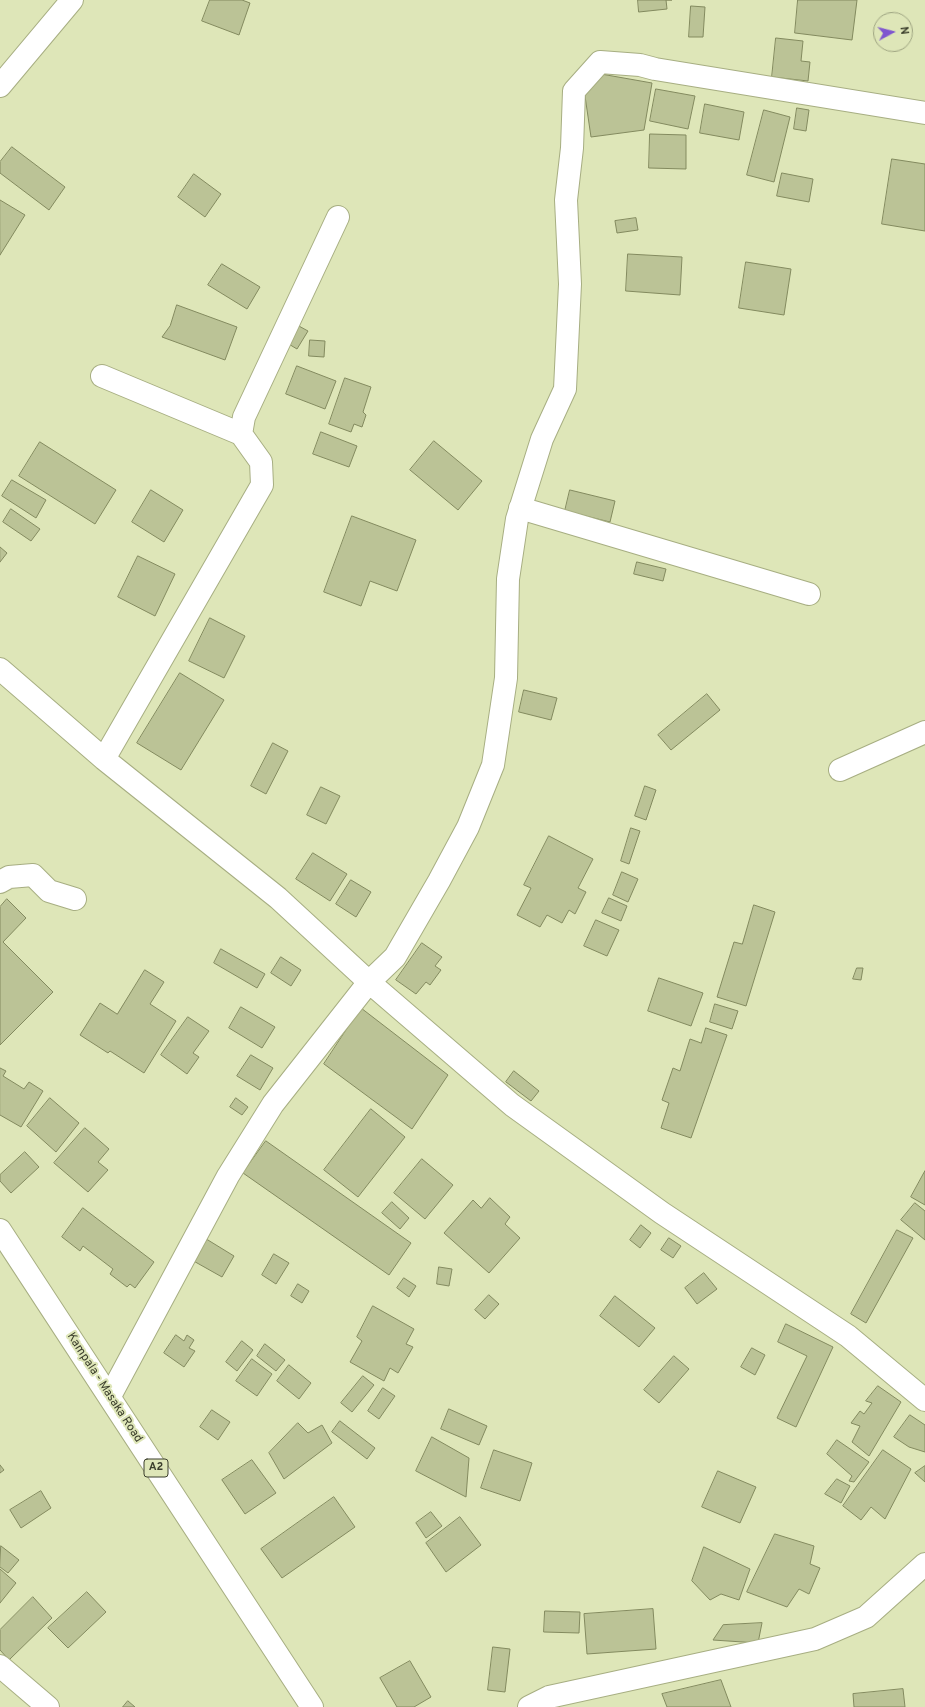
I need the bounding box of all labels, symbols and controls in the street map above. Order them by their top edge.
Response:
north arrow [873,12,913,52]
text: N [896,26,911,35]
street label: Kampala - Masaka Road [63,1330,145,1446]
road number: A2 [144,1459,168,1477]

